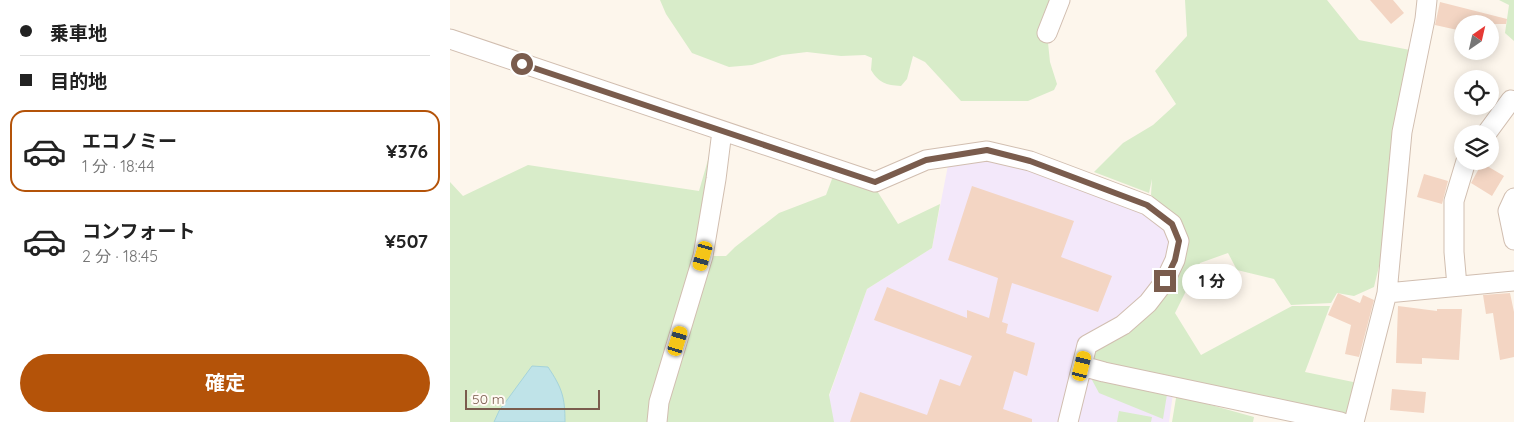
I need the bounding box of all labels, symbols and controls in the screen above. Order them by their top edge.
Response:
north arrow [1454,15,1499,60]
map controls [1454,15,1499,170]
text: 乗車地 [50,21,107,45]
route start [511,53,533,75]
text: 目的地 [50,69,107,93]
button: locate [1454,70,1499,115]
button: layers [1454,125,1499,170]
icon: car [22,129,67,174]
text: エコノミー [82,129,177,153]
text: ¥376 [386,139,428,163]
text: 1 分 · 18:44 [82,156,155,176]
icon: car [22,219,67,264]
text: コンフォート [82,219,195,243]
text: ¥507 [384,229,428,253]
car [691,240,714,272]
text: 2 分 · 18:45 [82,246,158,266]
callout: 1 分 [1182,264,1242,298]
route end [1154,270,1176,292]
text: 1 分 [1199,271,1225,291]
car [666,324,689,358]
car [1071,350,1092,382]
button: 確定 [20,354,430,412]
scale bar [465,387,600,410]
text: 50 m [472,390,505,408]

